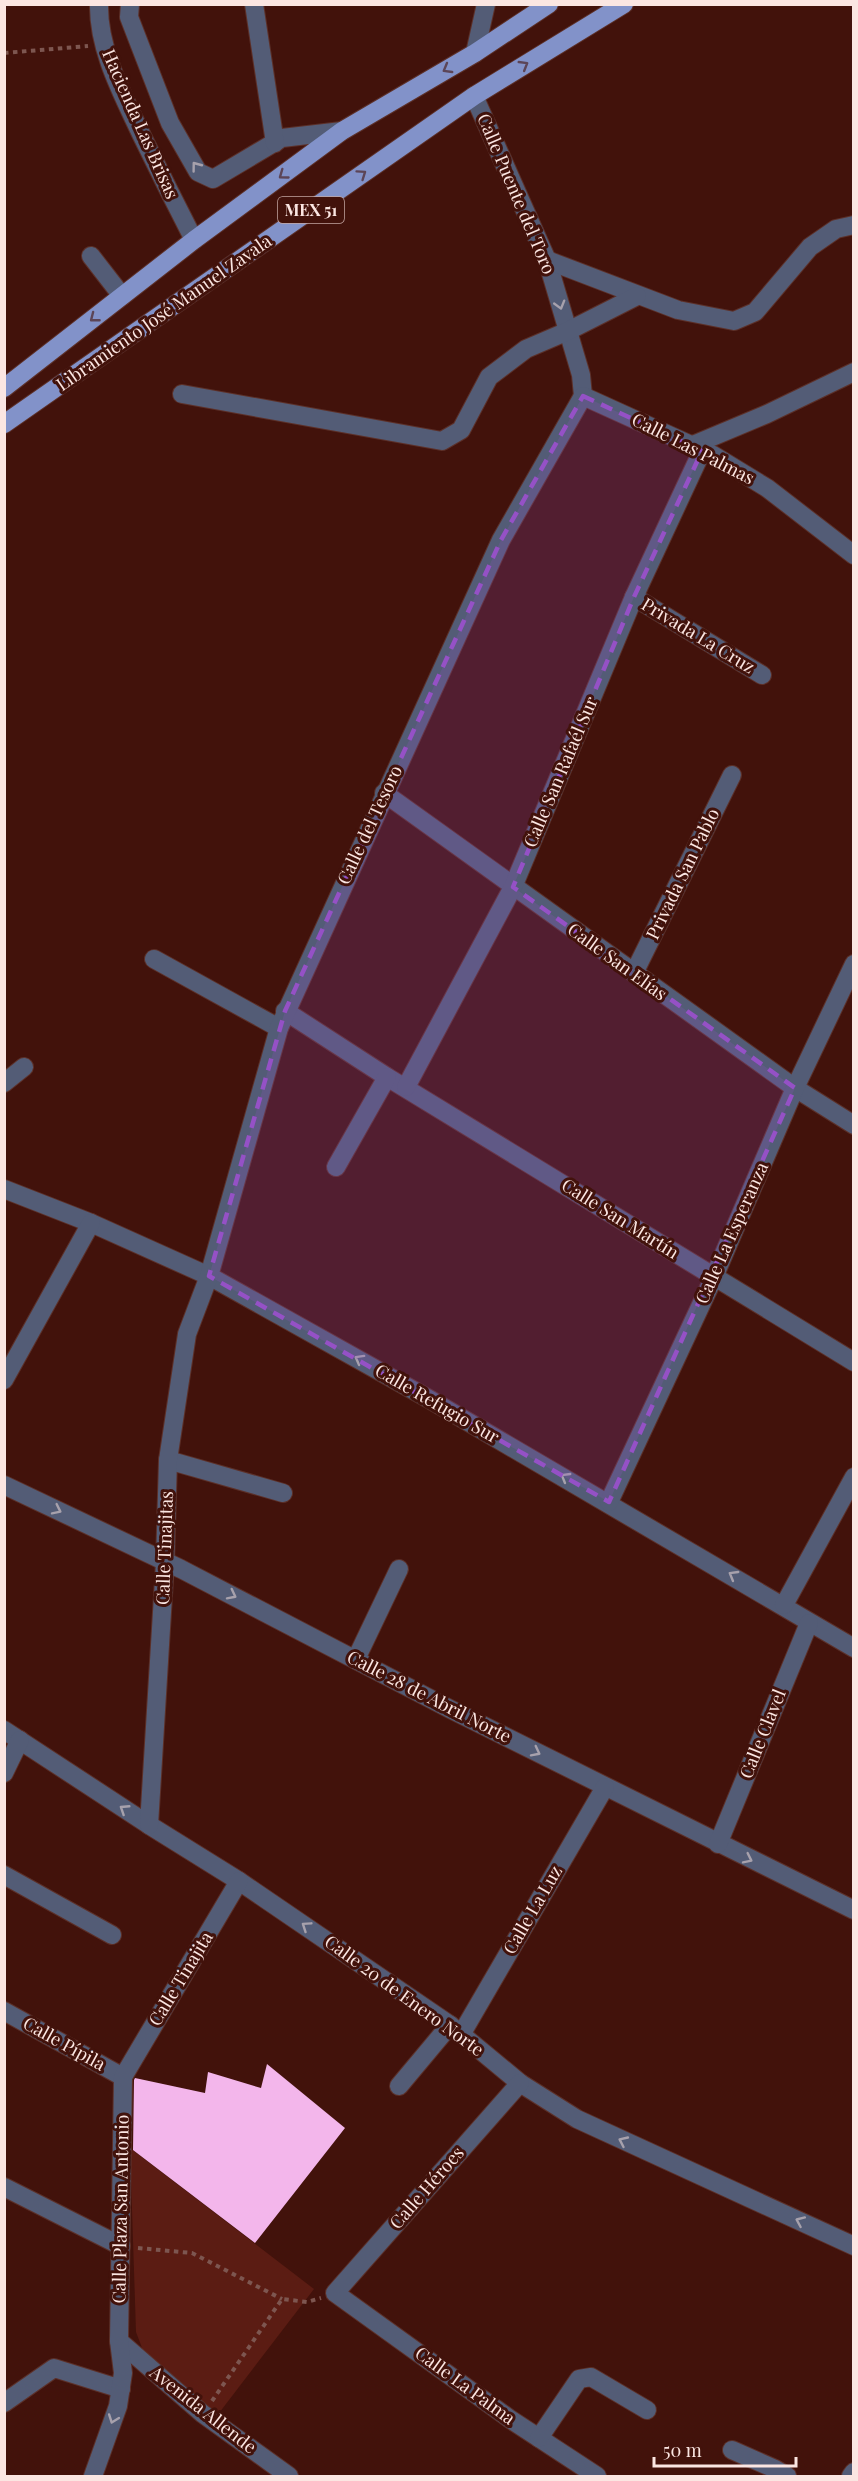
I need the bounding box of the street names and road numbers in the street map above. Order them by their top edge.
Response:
street label: Hacienda Las Brisas [97,45,185,202]
street label: Calle Puente del Toro [472,110,562,278]
road number: MEX 51 [278,197,344,223]
street label: Libramiento José Manuel Zavala [51,228,276,396]
street label: Calle Las Palmas [628,407,759,489]
street label: Privada La Cruz [637,592,760,678]
street label: Calle San Rafaél Sur [517,693,603,851]
street label: Calle del Tesoro [331,761,407,888]
street label: Privada San Pablo [640,804,724,943]
street label: Calle San Elías [563,917,672,1005]
street label: Calle La Esperanza [689,1158,773,1307]
street label: Calle San Martín [557,1172,684,1264]
street label: Calle Refugio Sur [371,1358,504,1448]
street label: Calle Tinajitas [150,1490,178,1605]
street label: Calle 28 de Abril Norte [343,1644,516,1748]
street label: Calle Clavel [733,1685,791,1782]
street label: Calle La Luz [497,1861,567,1958]
street label: Calle Tinajita [143,1927,218,2030]
street label: Calle 20 de Enero Norte [320,1929,489,2061]
street label: Calle Pípila [19,2011,110,2076]
street label: Calle Plaza San Antonio [106,2114,134,2304]
street label: Calle Héroes [384,2141,469,2234]
street label: Calle La Palma [411,2341,521,2430]
street label: Avenida Allende [145,2359,262,2458]

